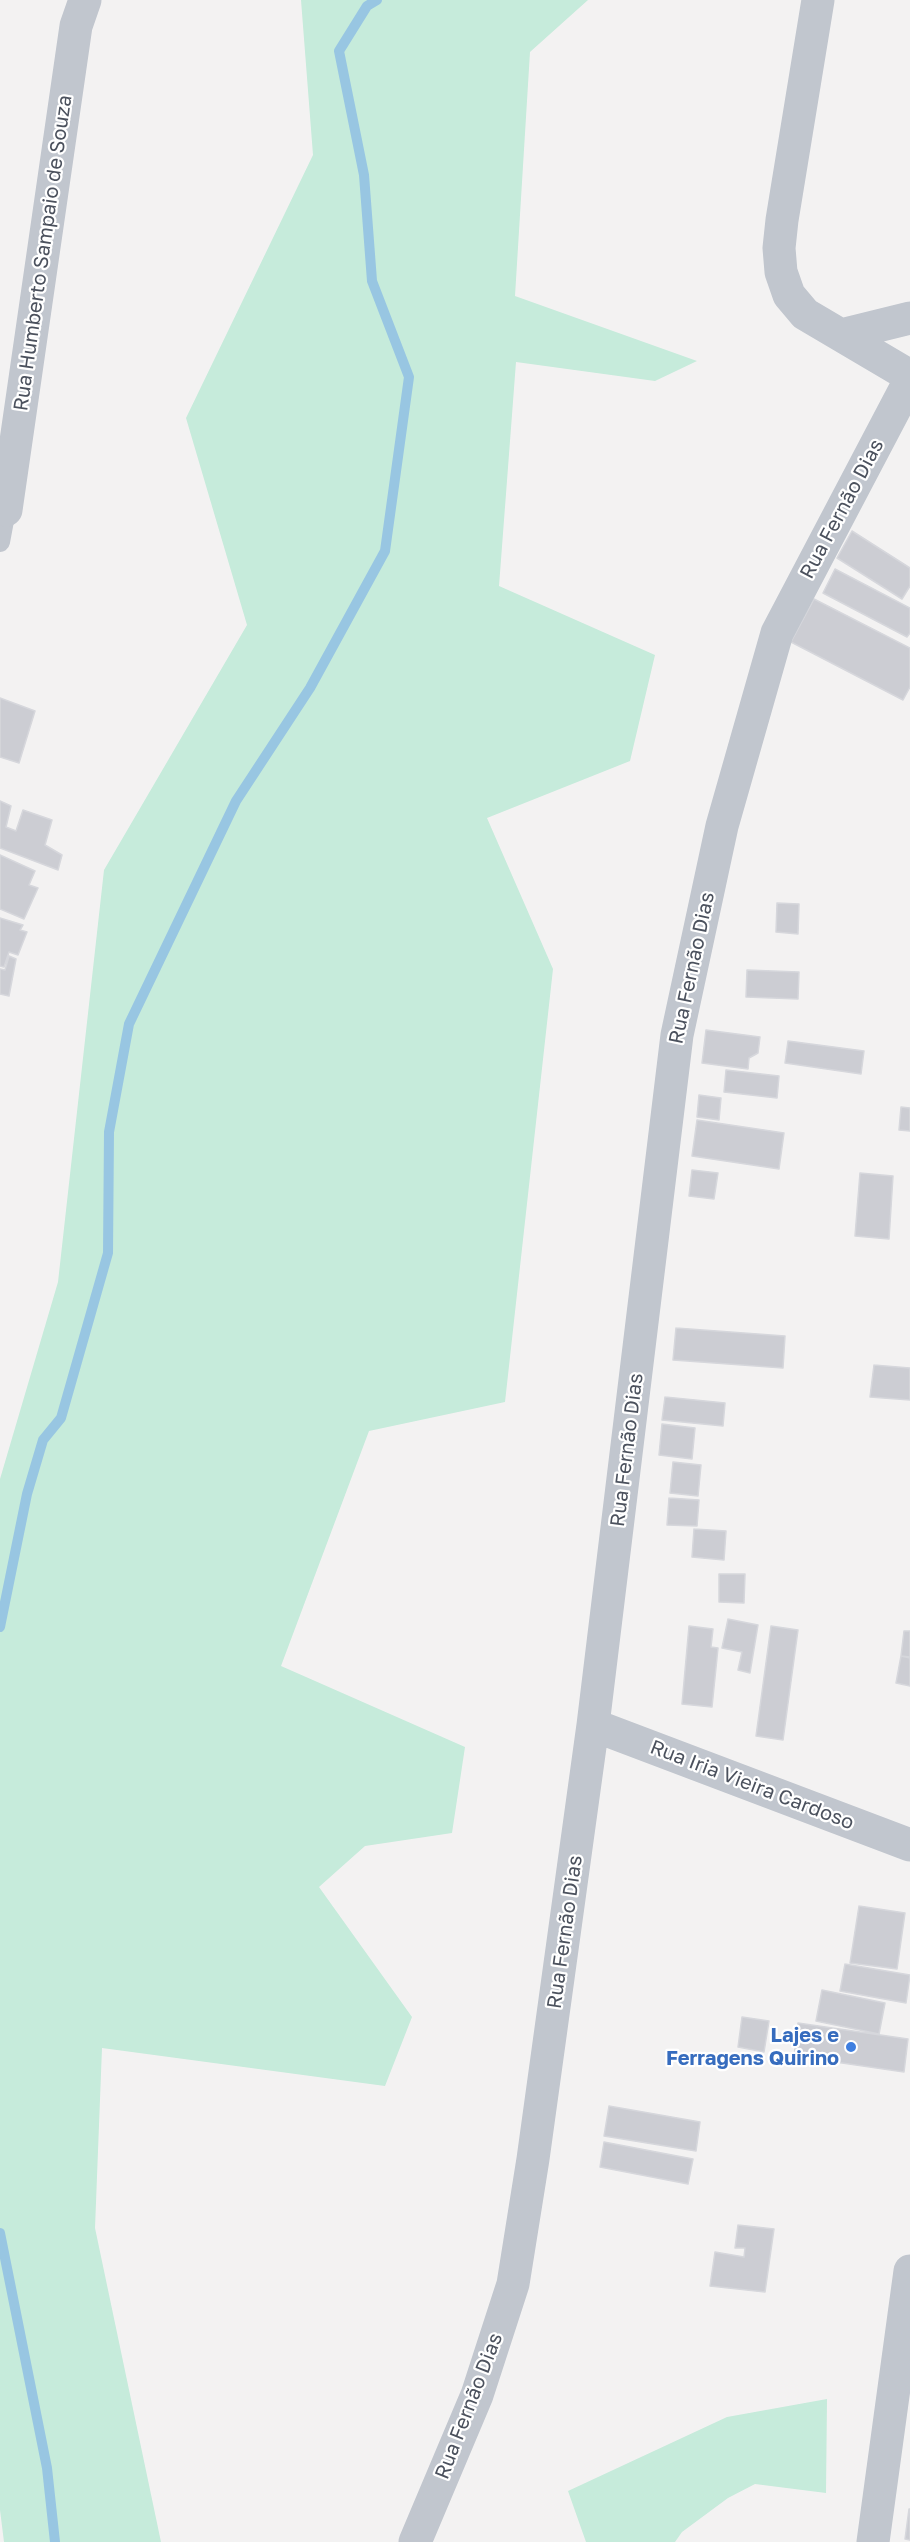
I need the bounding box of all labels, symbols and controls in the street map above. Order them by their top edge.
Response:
street label: Rua Humberto Sampaio de Souza [9,94,77,412]
street label: Rua Fernão Dias [795,435,889,583]
street label: Rua Fernão Dias [664,890,720,1046]
street label: Rua Fernão Dias [606,1372,648,1528]
street label: Rua Iria Vieira Cardoso [647,1735,857,1835]
street label: Rua Fernão Dias [542,1854,588,2010]
place label: Lajes e Ferragens Quirino [666,2024,839,2071]
marker: Lajes e Ferragens Quirino [844,2040,858,2054]
street label: Rua Fernão Dias [430,2330,508,2482]

